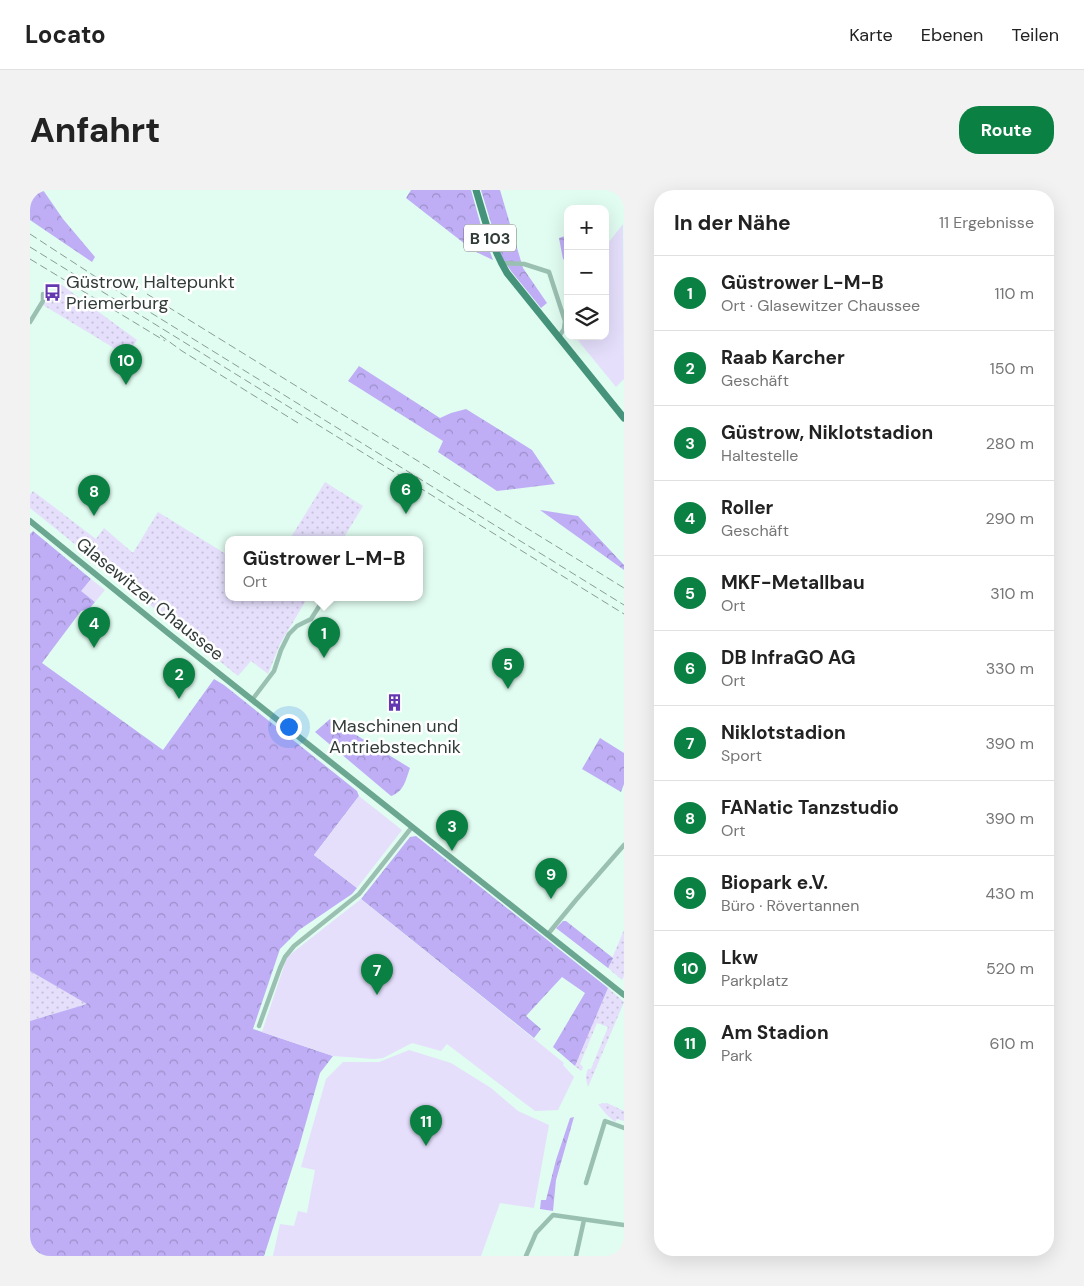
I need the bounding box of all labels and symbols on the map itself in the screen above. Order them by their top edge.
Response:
road number: B 103 [464,224,516,252]
place label: Güstrow, Haltepunkt Priemerburg [66,270,235,315]
bus stop icon: Güstrow, Haltepunkt Priemerburg [42,282,62,302]
pin: 10 [110,344,142,385]
pin: 6 [390,473,422,514]
pin: 8 [78,475,110,516]
street label: Glasewitzer Chaussee [71,532,229,666]
pin: 4 [78,607,110,648]
pin: 1 [308,617,340,658]
pin: 5 [492,648,524,689]
pin: 2 [163,658,195,699]
building icon: Maschinen und Antriebstechnik [385,693,405,713]
your location [276,714,302,740]
place label: Maschinen und Antriebstechnik [329,714,461,759]
pin: 3 [436,810,468,851]
pin: 9 [535,858,567,899]
pin: 7 [361,954,393,995]
pin: 11 [410,1105,442,1146]

